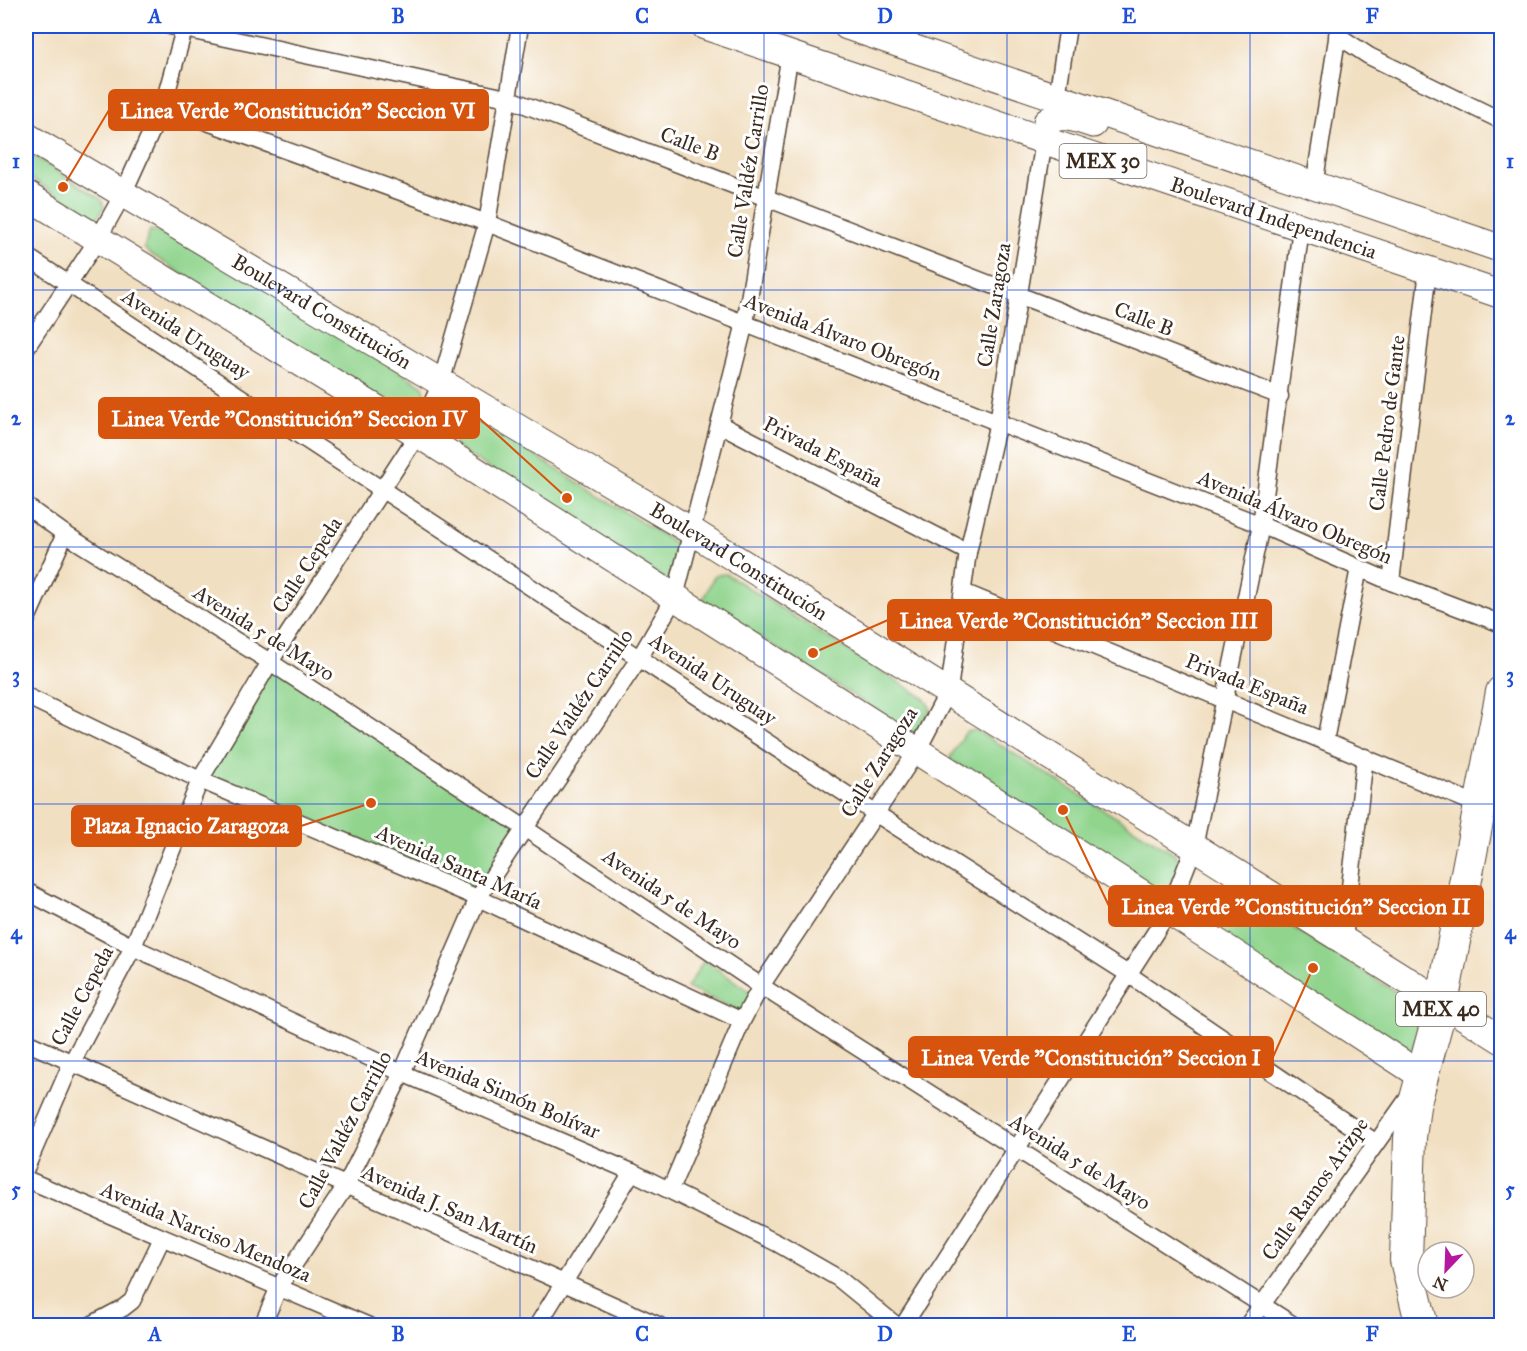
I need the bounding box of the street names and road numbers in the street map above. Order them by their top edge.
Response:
street label: Calle Valdéz Carrillo [721,82,775,260]
street label: Calle B [657,121,723,167]
road number: MEX 30 [1060,144,1146,178]
street label: Boulevard Independencia [1167,171,1380,265]
street label: Calle Zaragoza [971,241,1017,369]
street label: Boulevard Constitución [227,248,416,375]
street label: Avenida Uruguay [116,282,256,386]
street label: Avenida Álvaro Obregón [740,287,945,387]
street label: Calle B [1111,296,1177,342]
street label: Calle Pedro de Gante [1363,333,1411,512]
street label: Privada España [759,411,887,493]
street label: Avenida Álvaro Obregón [1193,464,1396,570]
street label: Boulevard Constitución [645,496,832,626]
street label: Calle Cepeda [266,512,348,618]
street label: Avenida 5 de Mayo [188,579,340,687]
street label: Calle Valdéz Carrillo [519,624,639,784]
street label: Avenida Uruguay [644,626,782,732]
street label: Privada España [1182,648,1312,721]
street label: Calle Zaragoza [835,702,923,822]
street label: Avenida Santa María [371,818,546,915]
street label: Avenida 5 de Mayo [597,842,746,955]
street label: Calle Cepeda [45,941,119,1050]
road number: MEX 40 [1396,992,1486,1026]
street label: Avenida Simón Bolívar [411,1043,604,1145]
street label: Calle Valdéz Carrillo [292,1046,398,1214]
street label: Avenida 5 de Mayo [1004,1108,1156,1216]
street label: Calle Ramos Arizpe [1256,1112,1374,1266]
street label: Avenida J. San Martín [357,1158,542,1259]
street label: Avenida Narciso Mendoza [96,1176,315,1288]

